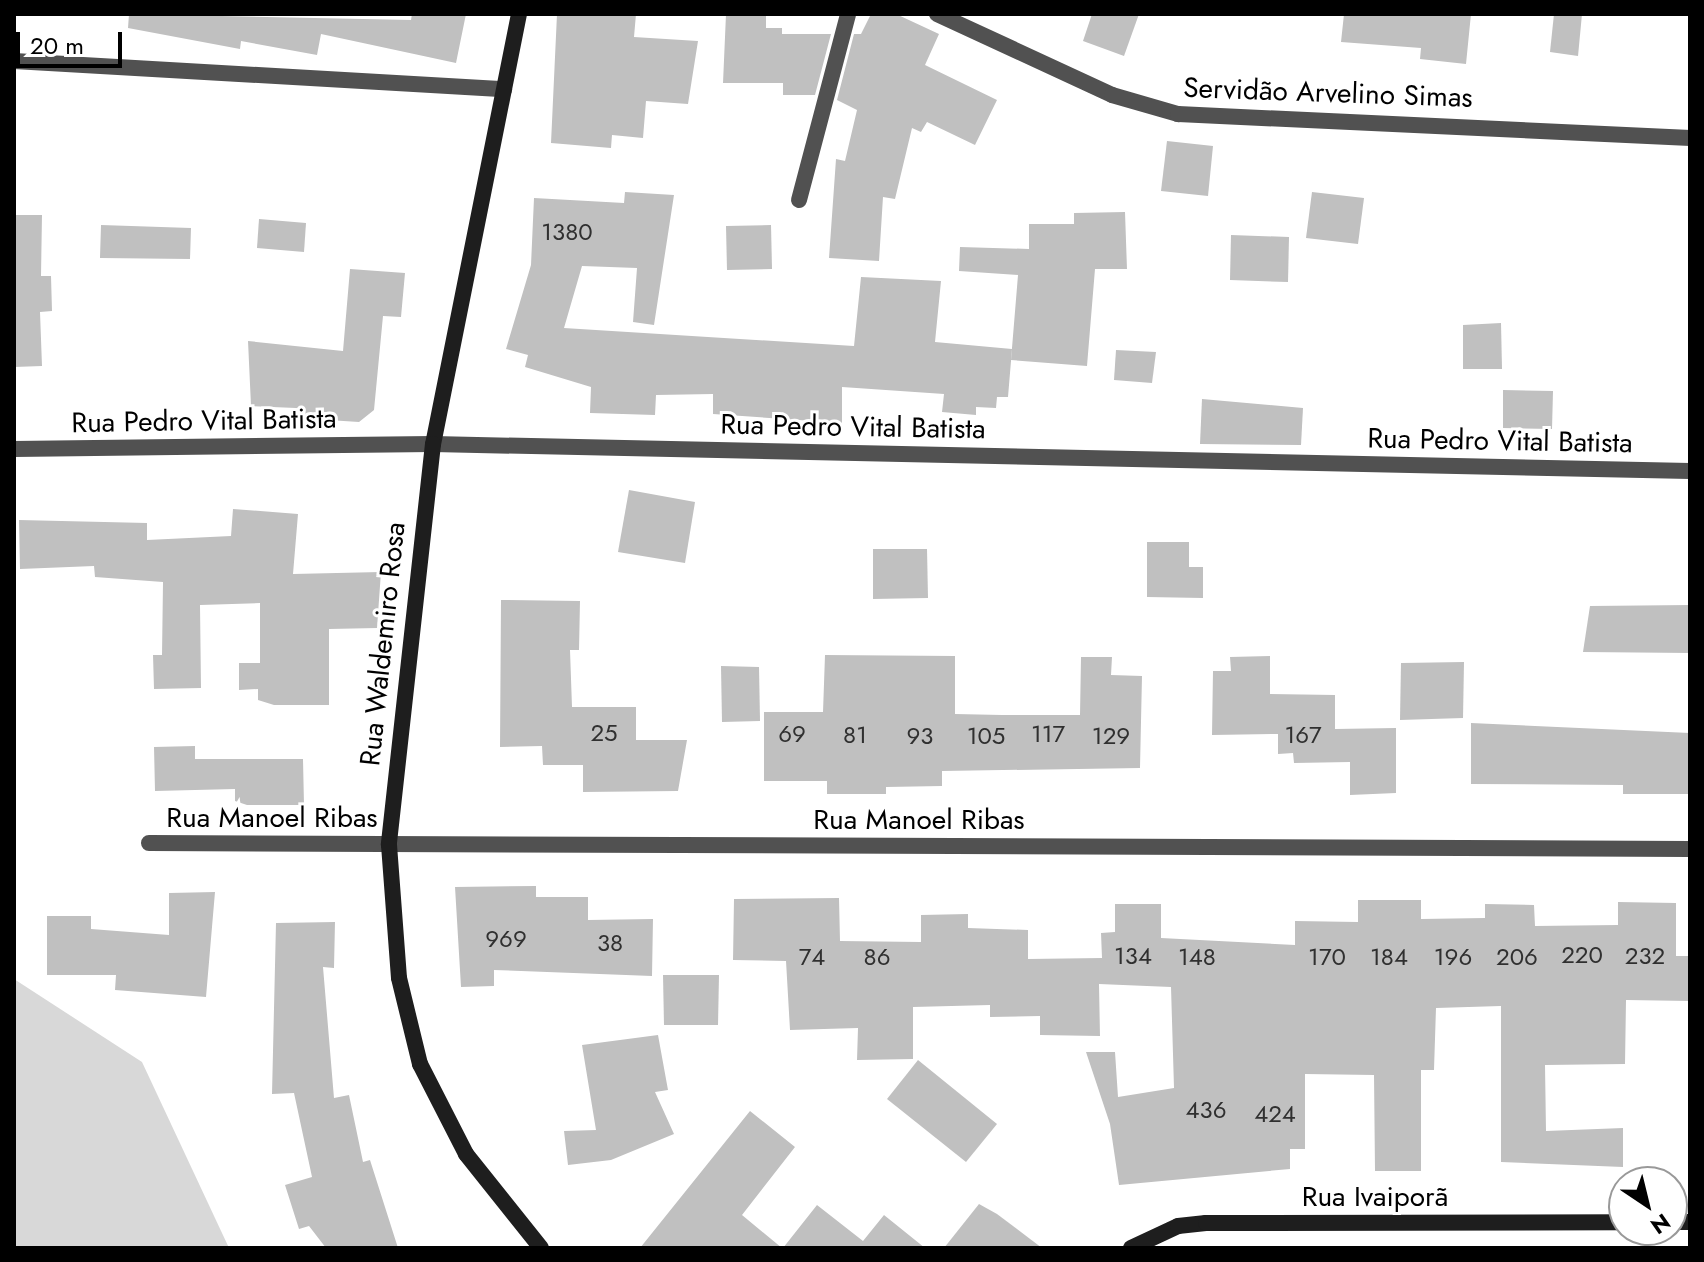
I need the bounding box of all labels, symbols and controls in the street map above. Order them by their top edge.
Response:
scale bar [20,16,126,66]
text: 20 m [30,28,84,63]
street label: Servidão Arvelino Simas [1183,71,1473,115]
house number: 1380 [541,218,593,246]
street label: Rua Pedro Vital Batista [71,402,337,440]
street label: Rua Pedro Vital Batista [720,408,986,446]
street label: Rua Pedro Vital Batista [1367,422,1633,460]
street label: Rua Waldemiro Rosa [353,520,413,768]
house number: 25 [590,719,618,747]
house number: 69 [778,720,806,748]
house number: 117 [1031,720,1065,748]
house number: 81 [843,721,867,749]
house number: 167 [1284,721,1322,749]
house number: 93 [907,722,933,750]
house number: 105 [967,722,1005,750]
house number: 129 [1092,722,1130,750]
street label: Rua Manoel Ribas [166,801,378,835]
street label: Rua Manoel Ribas [813,803,1025,837]
house number: 969 [485,925,527,953]
house number: 38 [597,929,623,957]
house number: 220 [1561,941,1603,969]
house number: 134 [1114,942,1152,970]
house number: 232 [1625,942,1665,970]
house number: 74 [799,943,825,971]
house number: 86 [864,943,890,971]
house number: 148 [1178,943,1216,971]
house number: 170 [1308,943,1346,971]
house number: 184 [1370,943,1408,971]
house number: 196 [1434,943,1472,971]
house number: 206 [1496,943,1538,971]
house number: 436 [1186,1096,1226,1124]
house number: 424 [1254,1100,1296,1128]
north arrow [1608,1166,1688,1246]
street label: Rua Ivaiporã [1302,1180,1448,1214]
text: N [1644,1206,1677,1242]

